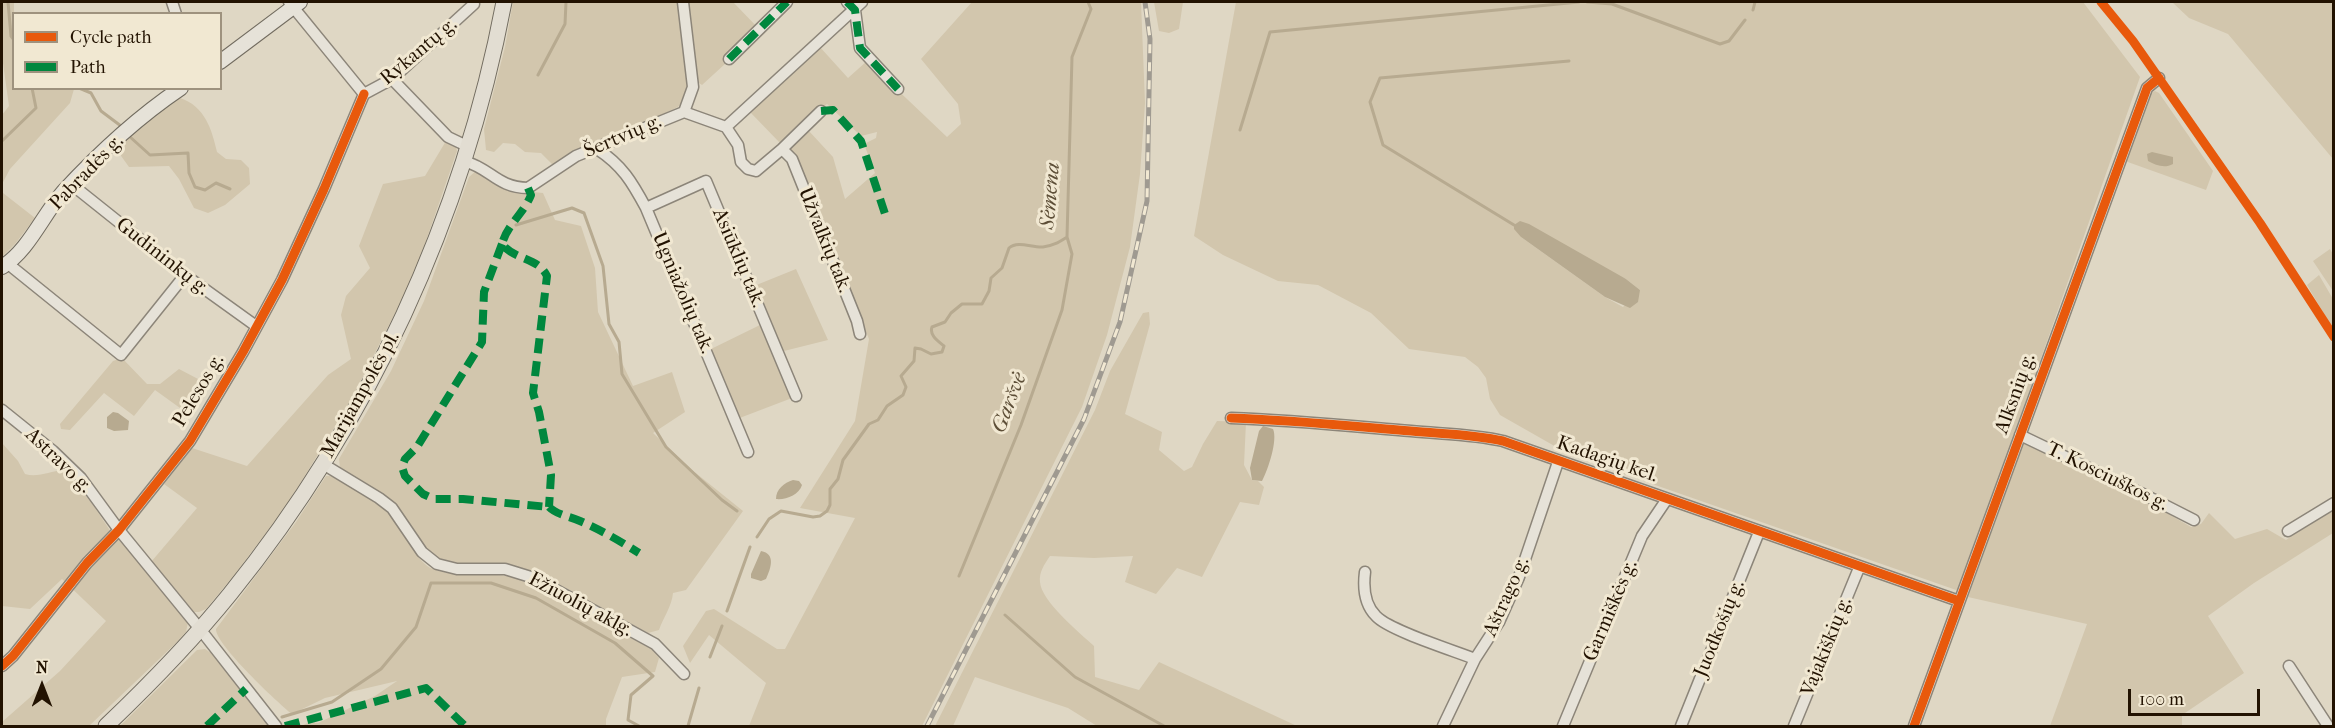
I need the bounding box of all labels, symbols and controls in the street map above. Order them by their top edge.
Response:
legend [12,12,222,90]
street label: Rykantų g. [376,13,462,91]
text: Cycle path [70,27,151,48]
text: Path [70,57,106,78]
street label: Šertvių g. [581,110,665,164]
street label: Pabradės g. [45,130,129,216]
water label: Sėmena [1036,162,1066,230]
street label: Užvalkių tak. [792,184,856,296]
street label: Asiūklių tak. [706,205,770,311]
street label: Gudininkų g. [111,213,213,301]
street label: Ugniažolių tak. [646,229,718,357]
street label: Marijampolės pl. [316,328,406,462]
street label: Pelesos g. [168,350,230,432]
street label: Alksnių g. [1990,351,2042,437]
water label: Garšvė [987,369,1033,437]
street label: Astravo g. [20,423,96,499]
street label: Kadagių kel. [1553,431,1661,489]
street label: T. Kosciuškos g. [2042,437,2172,517]
street label: Aštrago g. [1479,553,1535,641]
street label: Garmiškės g. [1579,557,1643,665]
street label: Ežiuolių aklg. [524,568,636,642]
street label: Juodkošių g. [1690,577,1750,681]
street label: Vajakiškių g. [1796,594,1858,700]
north arrow [12,656,72,716]
text: N [36,658,48,677]
scale bar [2131,677,2263,715]
text: 100 m [2139,689,2184,710]

